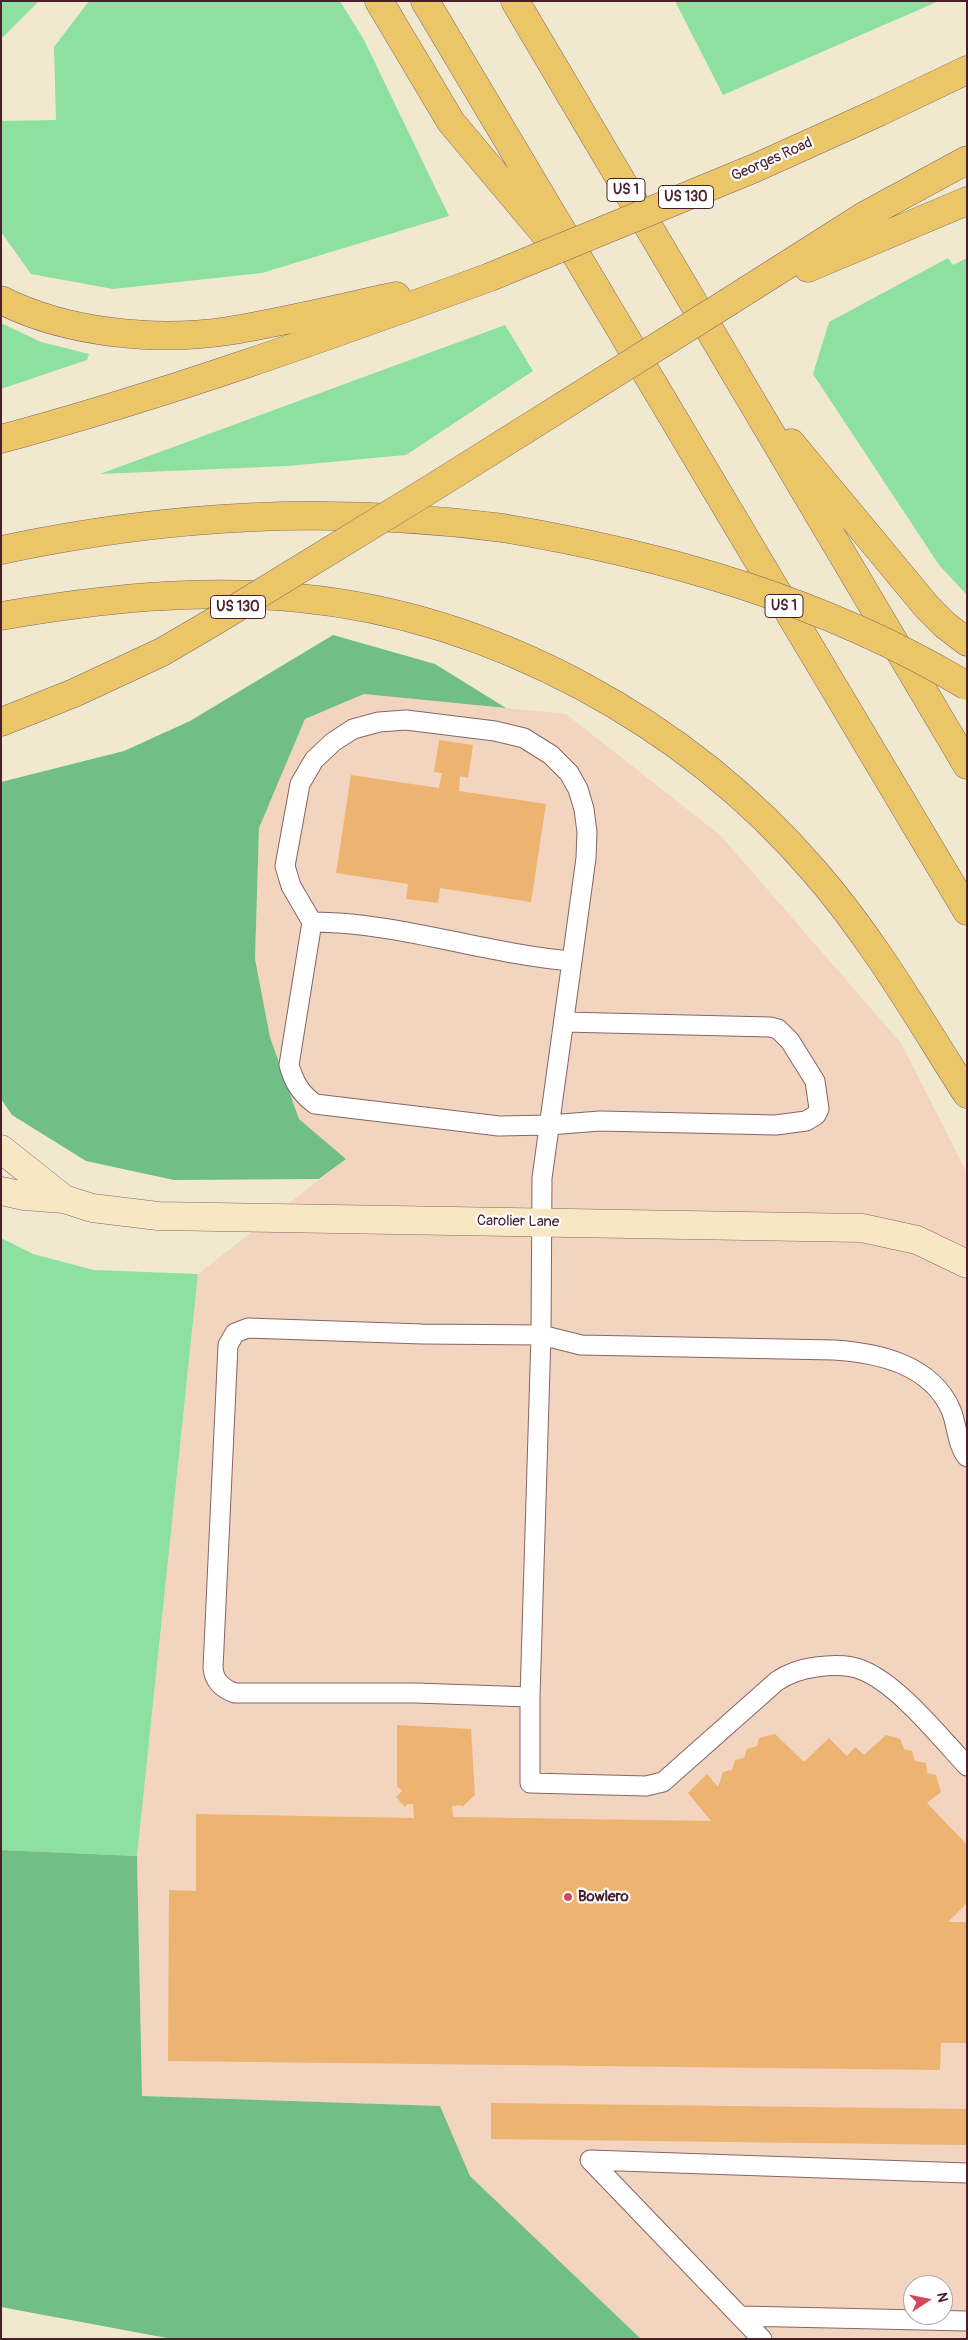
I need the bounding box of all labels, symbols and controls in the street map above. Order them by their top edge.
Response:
street label: Georges Road [729,134,815,186]
road number: US 1 [607,178,645,202]
road number: US 130 [658,186,714,208]
road number: US 1 [765,594,803,618]
road number: US 130 [210,596,266,618]
street label: Carolier Lane [477,1212,559,1232]
place label: Bowlero [578,1888,629,1906]
marker: Bowlero [562,1891,574,1903]
north arrow [903,2275,953,2325]
text: N [933,2291,951,2304]

